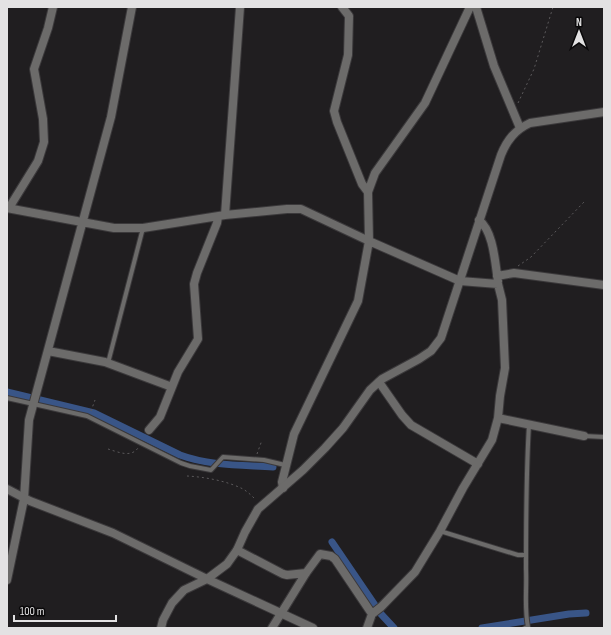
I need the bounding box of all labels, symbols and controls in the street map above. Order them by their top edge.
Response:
north arrow [559,12,599,52]
text: N [576,16,582,29]
scale bar [14,597,116,623]
text: 100 m [20,604,45,619]

